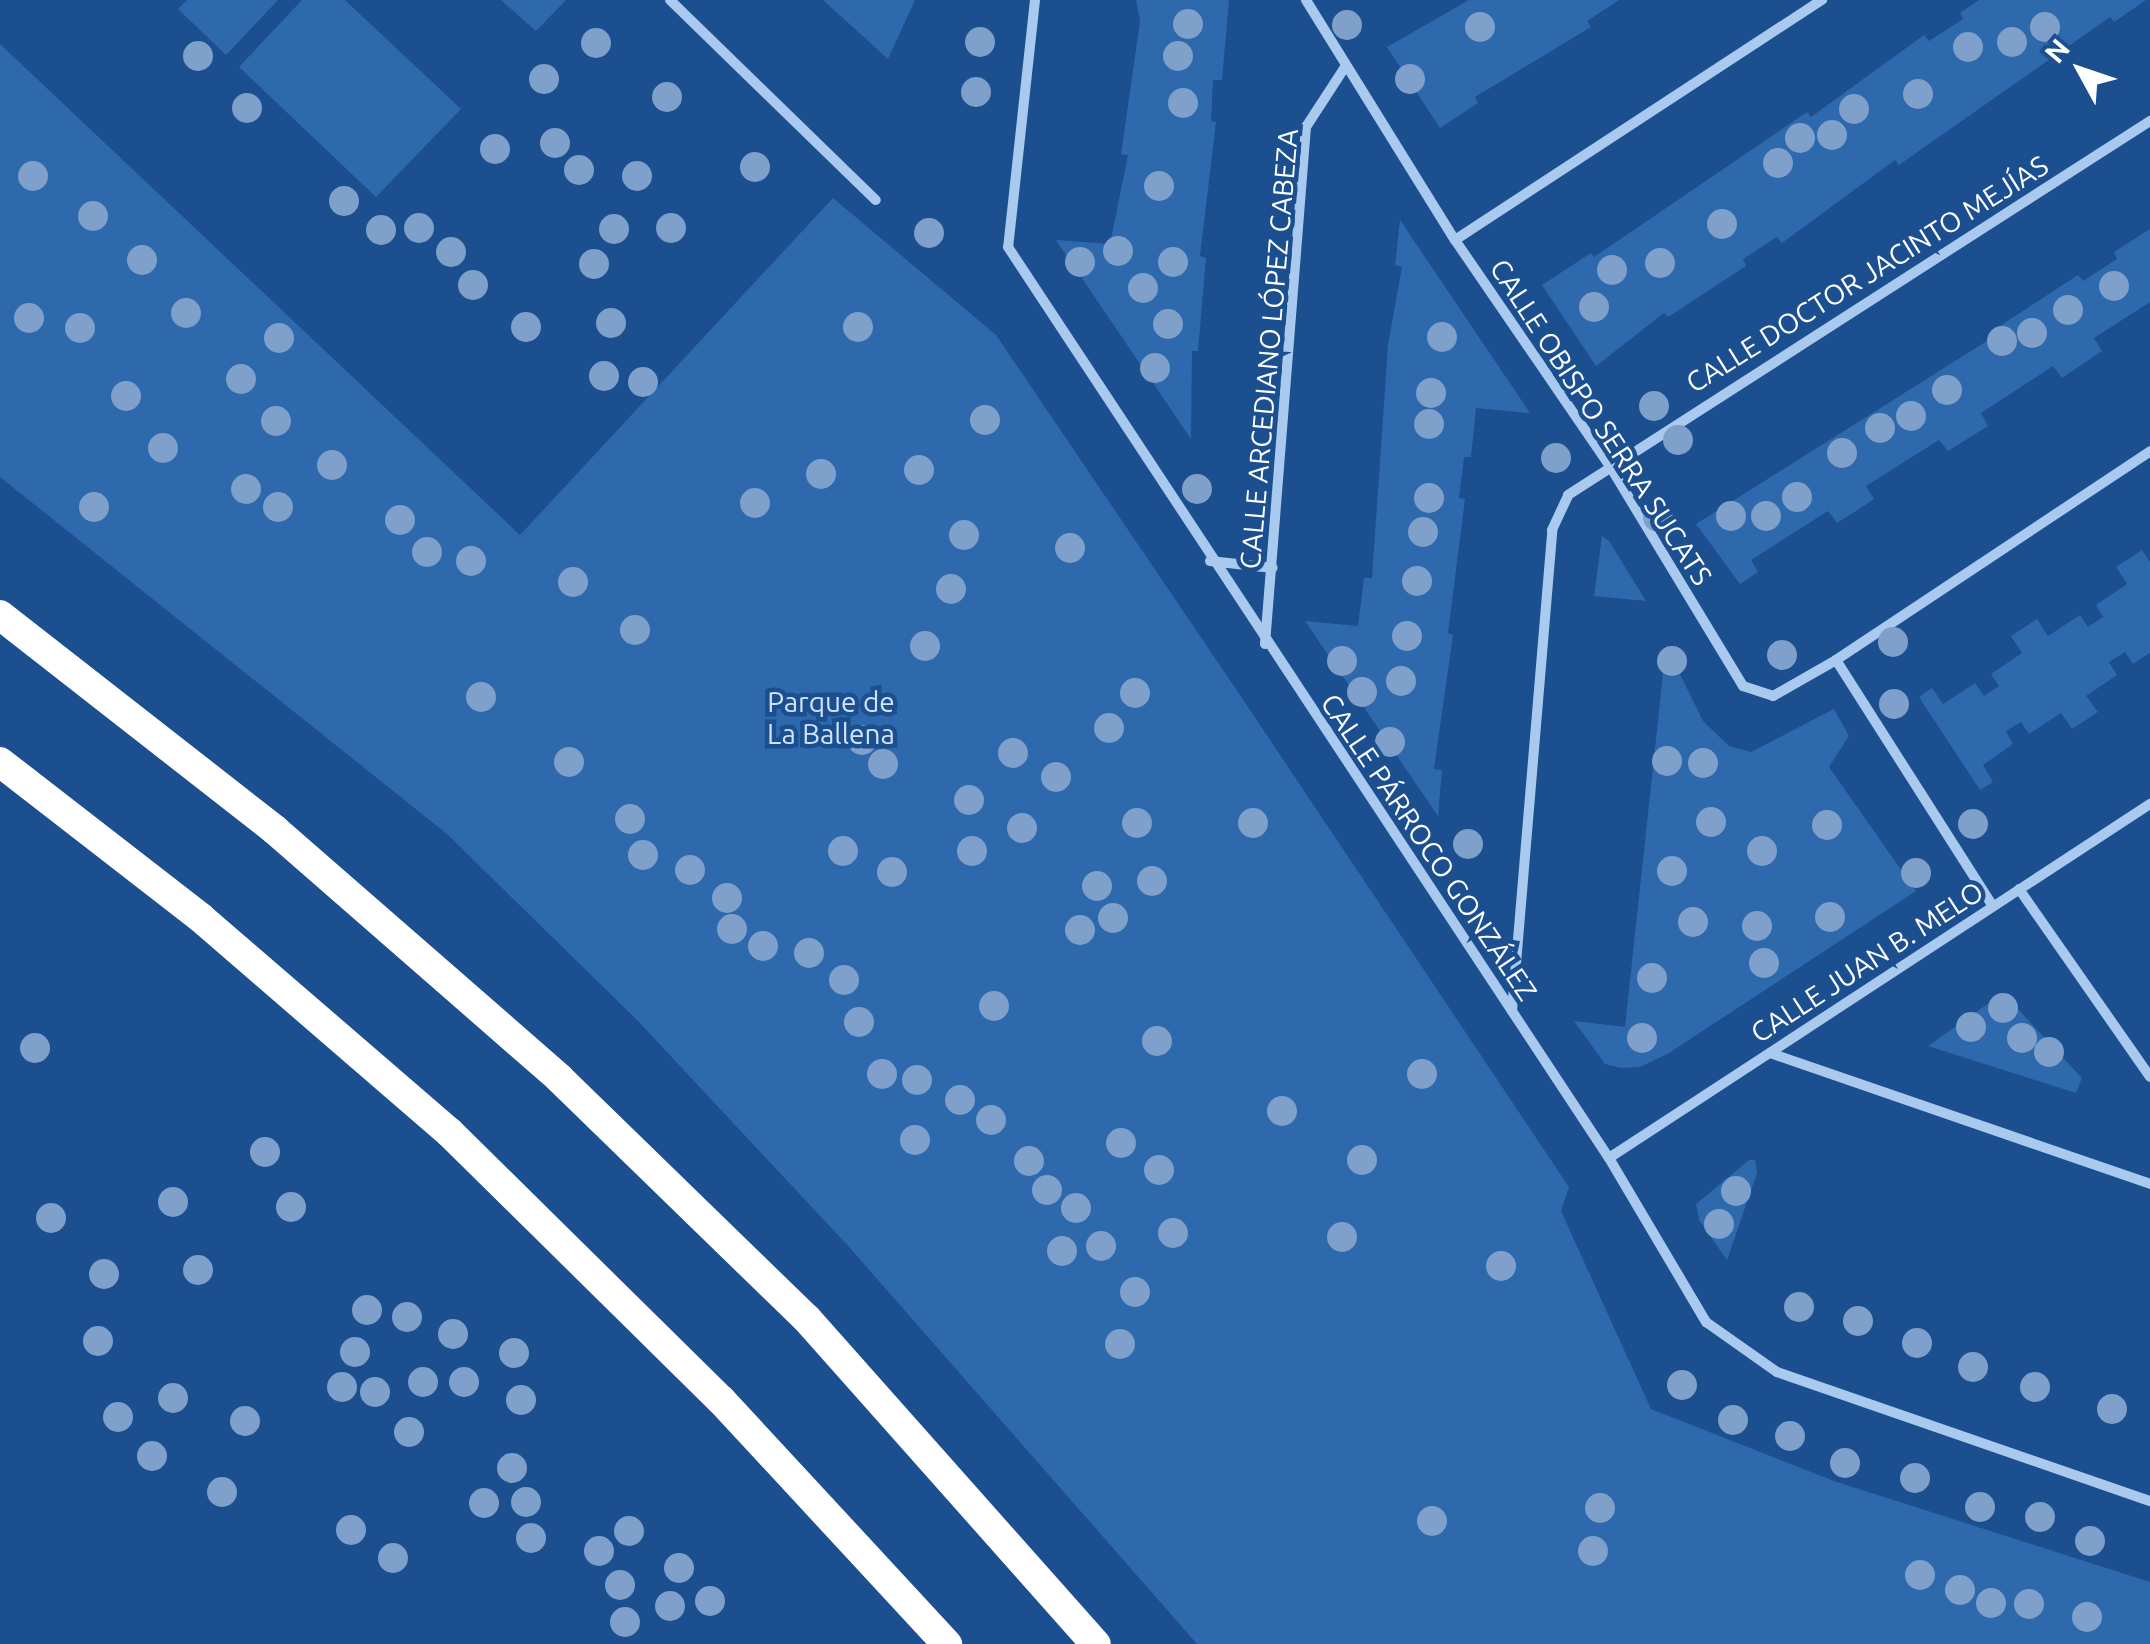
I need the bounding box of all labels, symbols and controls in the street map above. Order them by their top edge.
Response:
north arrow [2030,20,2130,120]
text: N [2038,32,2075,68]
street label: CALLE ARCEDIANO LÓPEZ CABEZA [1233,127,1305,571]
street label: CALLE DOCTOR JACINTO MEJÍAS [1680,148,2054,400]
street label: CALLE OBISPO SERRA SUCATS [1483,253,1719,591]
park label: Parque de La Ballena [767,685,895,751]
street label: CALLE PÁRROCO GONZÁLEZ [1314,687,1544,1007]
street label: CALLE JUAN B. MELO [1745,874,1989,1050]

